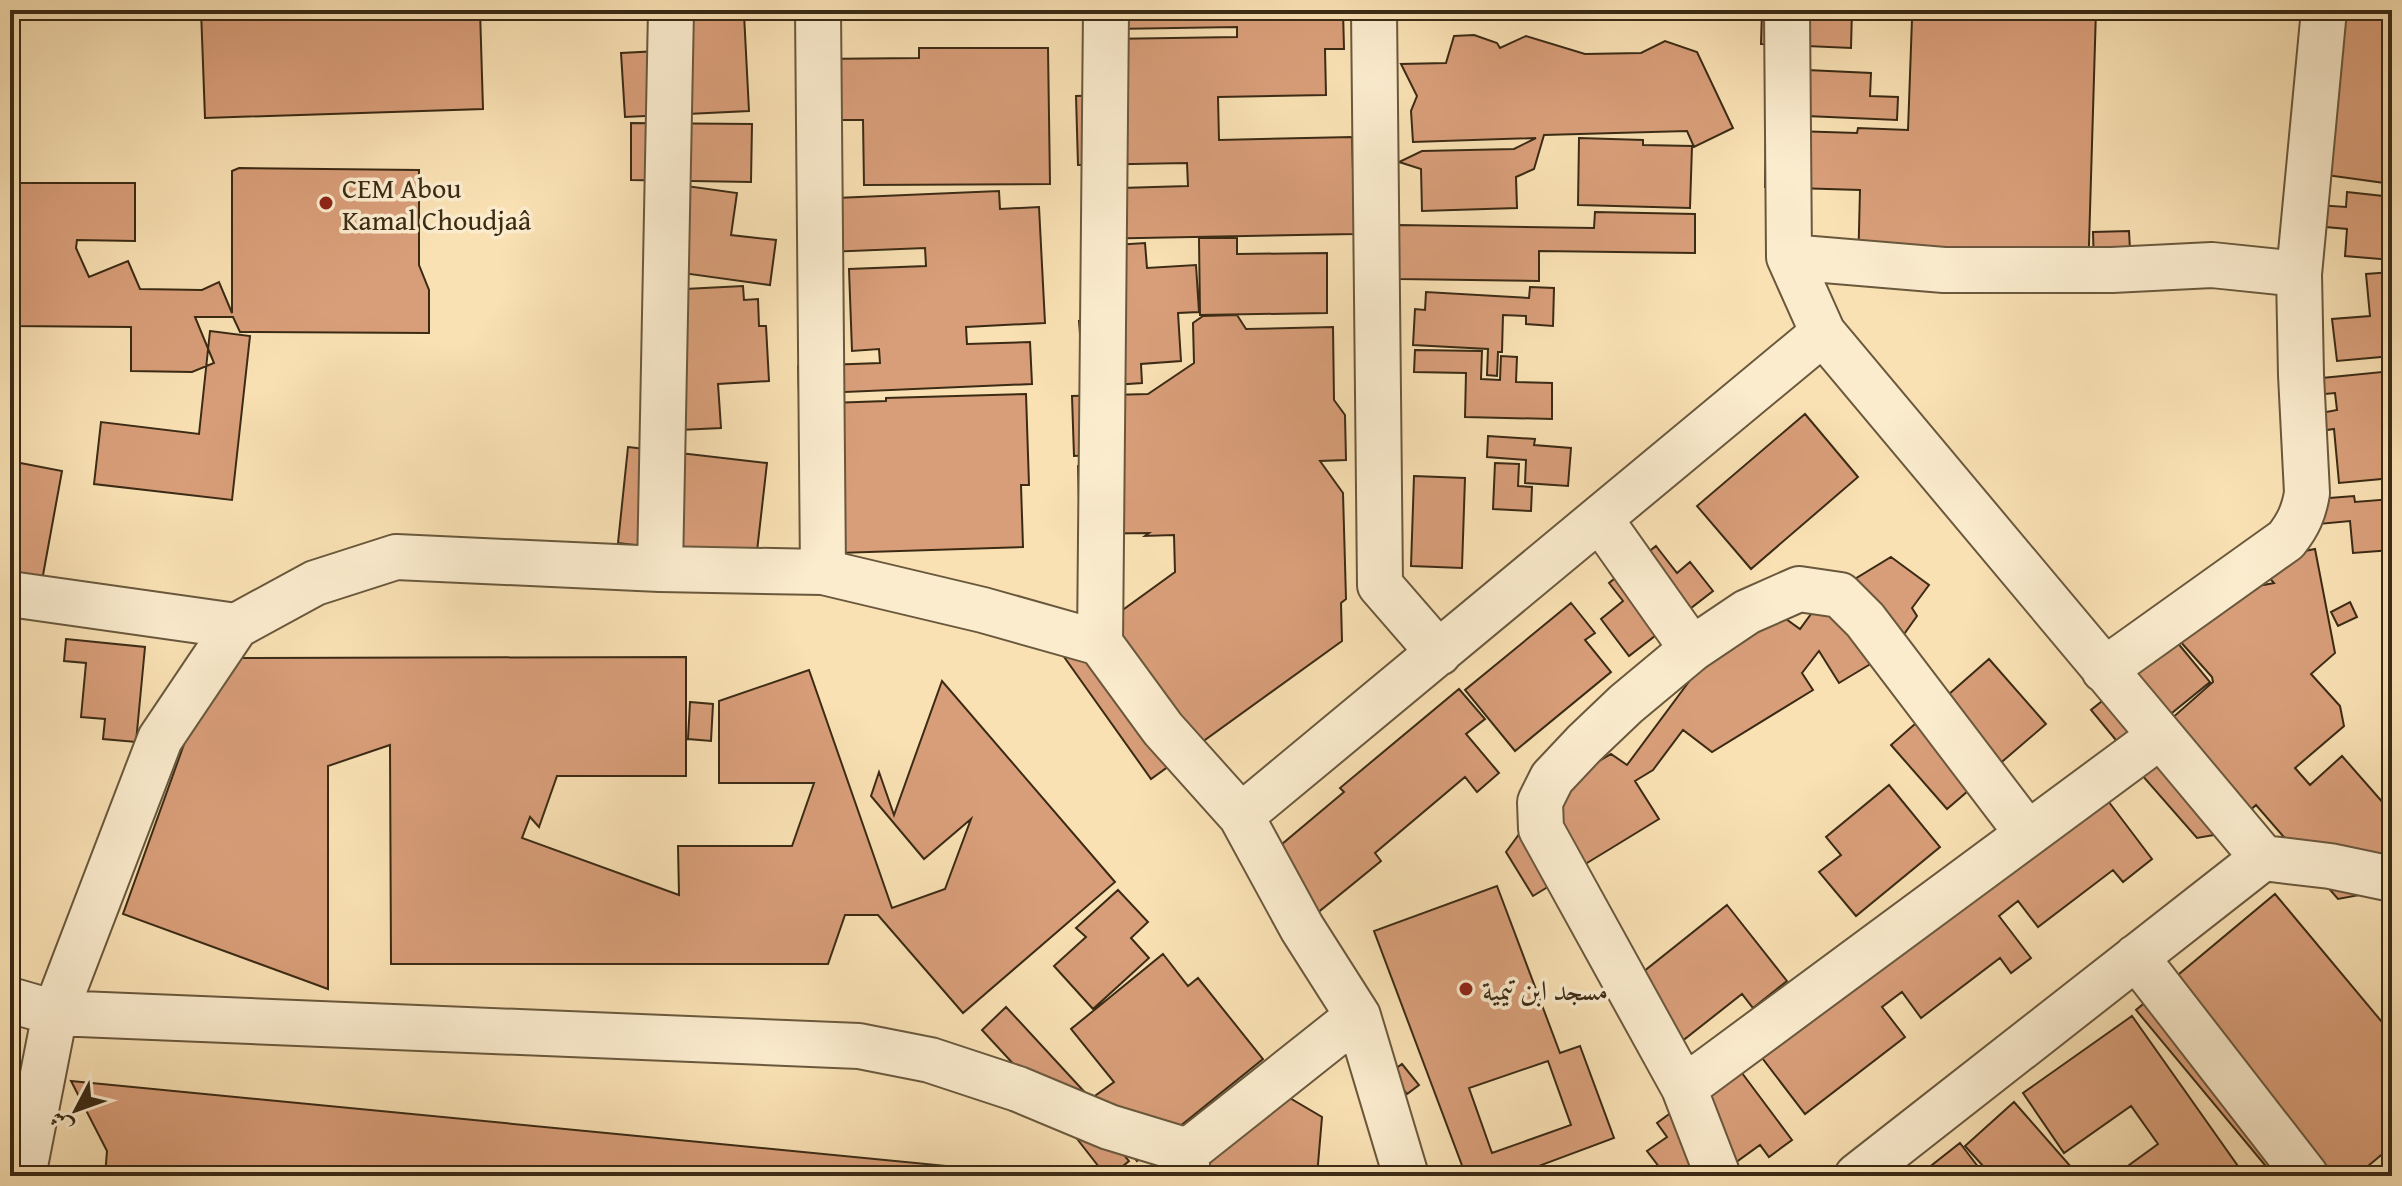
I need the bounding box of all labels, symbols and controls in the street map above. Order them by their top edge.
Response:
place label: CEM Abou Kamal Choudjaâ [342,167,532,240]
marker: CEM Abou Kamal Choudjaâ [317,194,335,212]
place label: مسجد ابن تيمية [1482,969,1608,1010]
marker: مسجد ابن تيمية [1457,980,1475,998]
north arrow [36,1070,116,1150]
text: ش [42,1104,80,1142]

